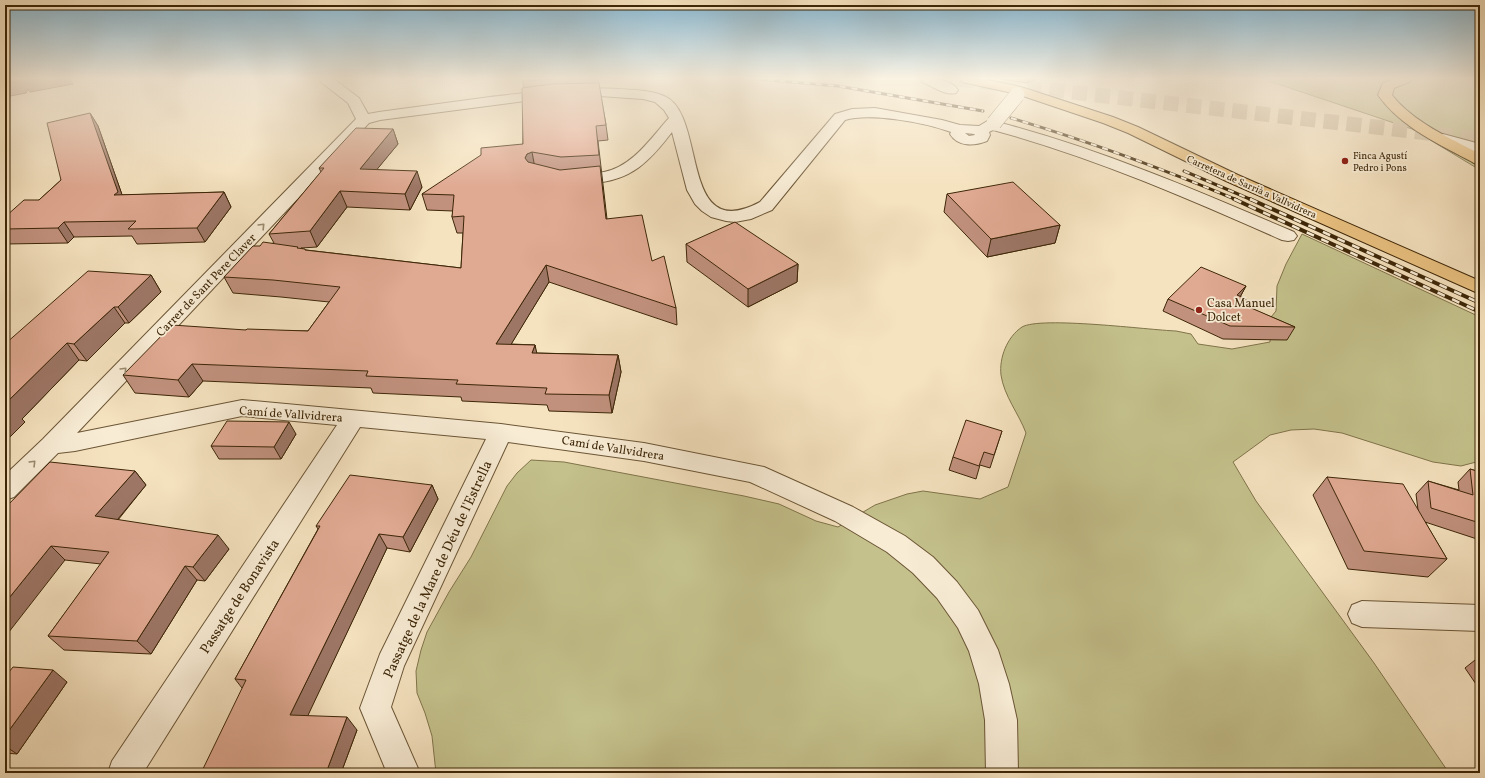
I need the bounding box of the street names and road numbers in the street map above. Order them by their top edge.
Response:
street label: Carretera de Sarrià a Vallvidrera [1184,152,1319,222]
street label: Carrer de Sant Pere Claver [153,231,260,341]
street label: Camí de Vallvidrera [239,403,343,427]
street label: Camí de Vallvidrera [560,433,665,465]
street label: Passatge de la Mare de Déu de l'Estrella [379,458,497,682]
street label: Passatge de Bonavista [196,536,285,658]

